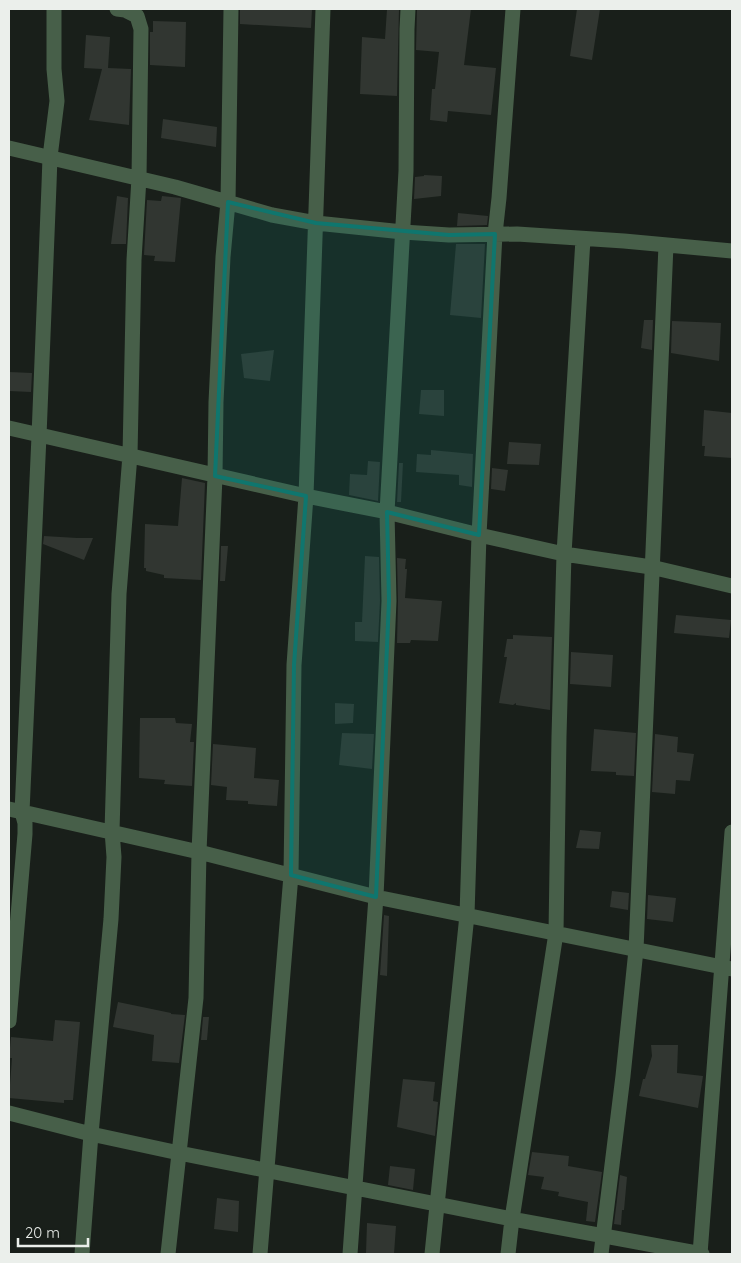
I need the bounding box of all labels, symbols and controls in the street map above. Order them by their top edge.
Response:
scale bar [18,1216,88,1248]
text: 20 m [25,1223,60,1242]

